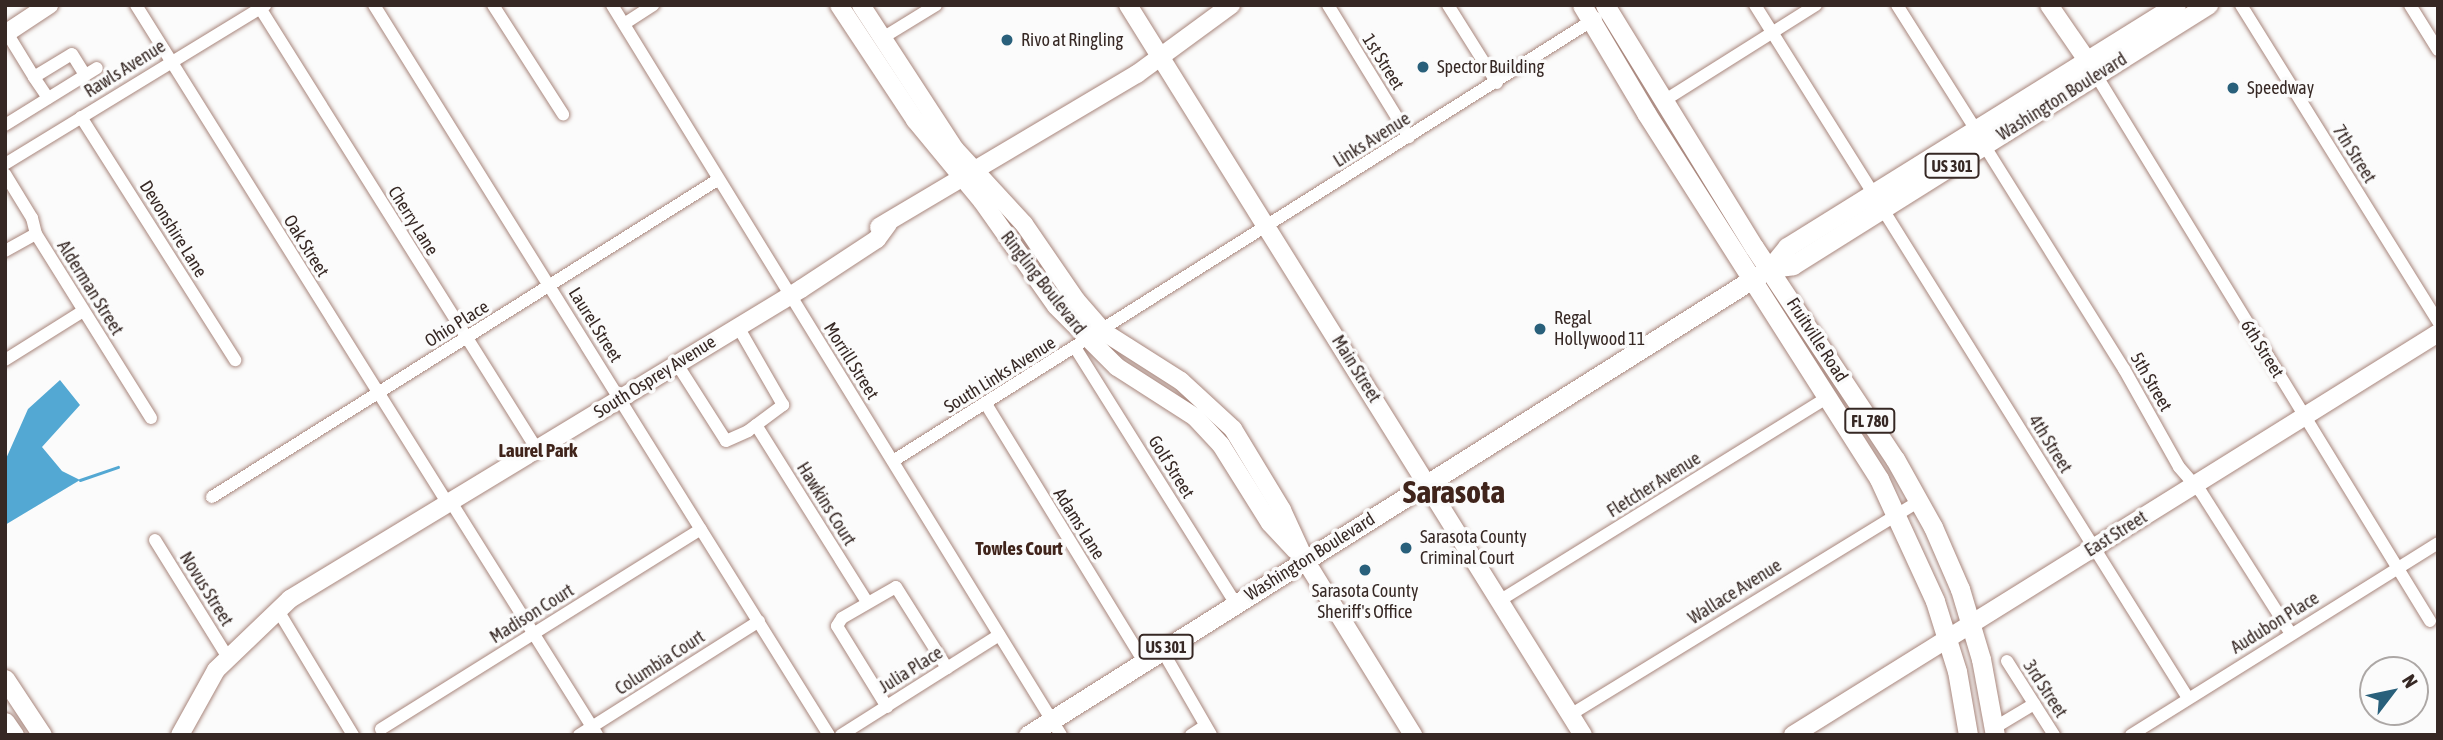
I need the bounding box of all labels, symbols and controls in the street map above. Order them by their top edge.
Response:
place label: Rivo at Ringling [1021,29,1123,51]
street label: 1st Street [1357,30,1409,94]
marker: Rivo at Ringling [999,32,1015,48]
street label: Rawls Avenue [80,36,170,102]
street label: Washington Boulevard [1993,48,2131,146]
place label: Spector Building [1437,56,1544,78]
marker: Spector Building [1415,59,1431,75]
place label: Speedway [2247,77,2314,99]
marker: Speedway [2225,80,2241,96]
street label: Links Avenue [1330,108,1414,172]
street label: 7th Street [2328,121,2380,187]
road number: US 301 [1924,154,1980,178]
street label: Devonshire Lane [135,177,211,281]
street label: Cherry Lane [383,182,443,260]
street label: Oak Street [279,211,333,281]
street label: Ringling Boulevard [996,227,1090,339]
street label: Alderman Street [52,237,128,339]
street label: Laurel Street [564,284,626,366]
street label: Fruitville Road [1782,294,1852,386]
street label: Ohio Place [421,296,493,352]
place label: Regal Hollywood 11 [1554,308,1645,350]
street label: 6th Street [2236,316,2288,382]
street label: Morrill Street [819,318,883,404]
marker: Regal Hollywood 11 [1532,321,1548,337]
street label: South Osprey Avenue [590,331,720,423]
street label: Main Street [1327,331,1385,407]
street label: South Links Avenue [940,332,1060,418]
street label: 5th Street [2126,349,2176,415]
road number: FL 780 [1844,408,1896,434]
street label: 4th Street [2024,411,2076,477]
street label: Golf Street [1143,432,1199,502]
district label: Laurel Park [499,440,577,462]
street label: Fletcher Avenue [1603,448,1705,522]
street label: Hawkins Court [792,458,860,550]
district label: Sarasota [1403,473,1505,511]
street label: Adams Lane [1049,484,1109,564]
street label: East Street [2081,506,2151,562]
street label: Washington Boulevard [1241,508,1379,606]
place label: Sarasota County Criminal Court [1420,527,1527,570]
district label: Towles Court [975,538,1063,560]
marker: Sarasota County Criminal Court [1398,540,1414,556]
street label: Novus Street [175,548,237,630]
street label: Wallace Avenue [1684,555,1786,629]
marker: Sarasota County Sheriff's Office [1357,562,1373,578]
street label: Madison Court [486,580,578,648]
place label: Sarasota County Sheriff's Office [1312,581,1418,624]
street label: Audubon Place [2227,587,2323,659]
street label: Columbia Court [611,626,709,700]
road number: US 301 [1138,634,1194,660]
street label: Julia Place [875,642,947,698]
street label: 3rd Street [2018,656,2072,722]
north arrow [2359,656,2429,726]
text: N [2398,670,2422,692]

